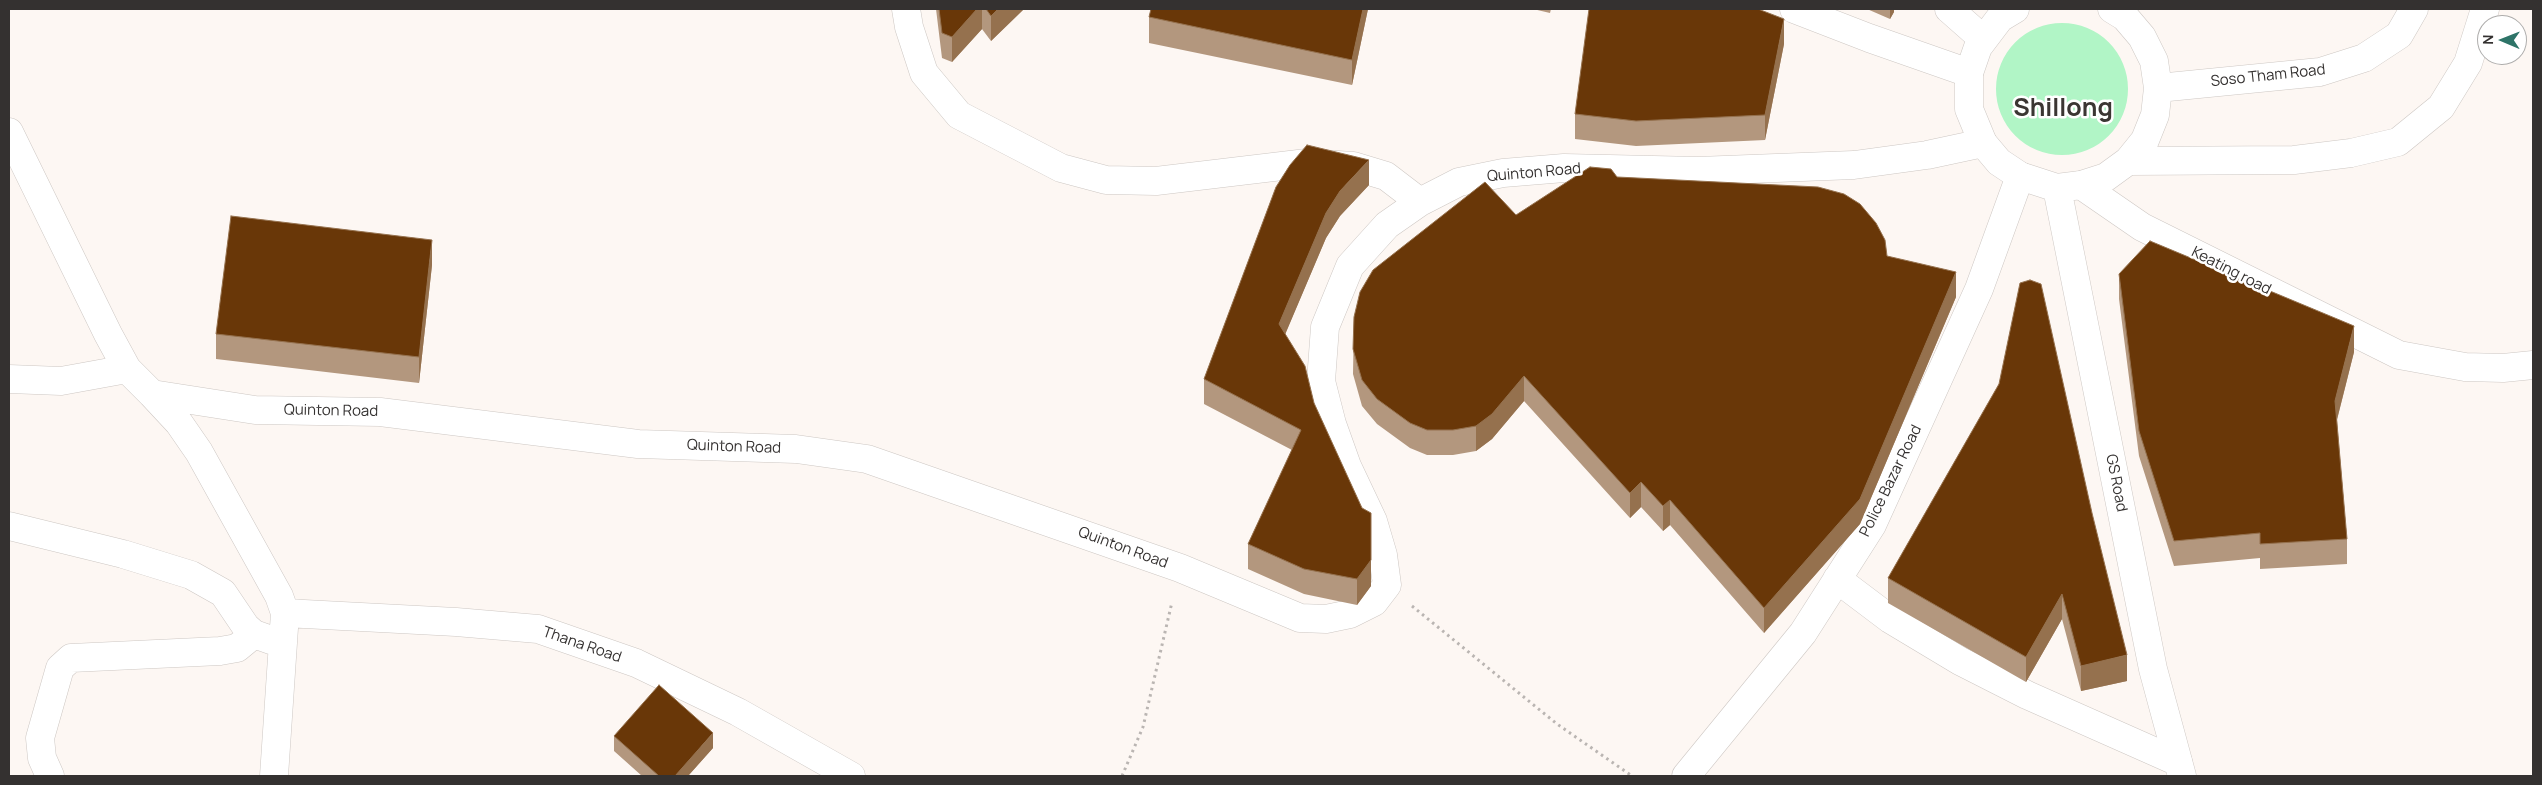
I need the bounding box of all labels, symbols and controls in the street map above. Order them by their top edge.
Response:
north arrow [2477,15,2527,65]
text: N [2478,35,2497,45]
street label: Soso Tham Road [2210,61,2326,91]
district label: Shillong [2013,94,2113,124]
street label: Quinton Road [1486,160,1582,186]
street label: Keating road [2188,243,2274,299]
street label: Quinton Road [284,401,378,421]
street label: Police Bazar Road [1856,422,1926,540]
street label: Quinton Road [687,436,781,458]
street label: GS Road [2102,453,2130,513]
street label: Quinton Road [1076,523,1170,573]
street label: Thana Road [540,623,624,667]

